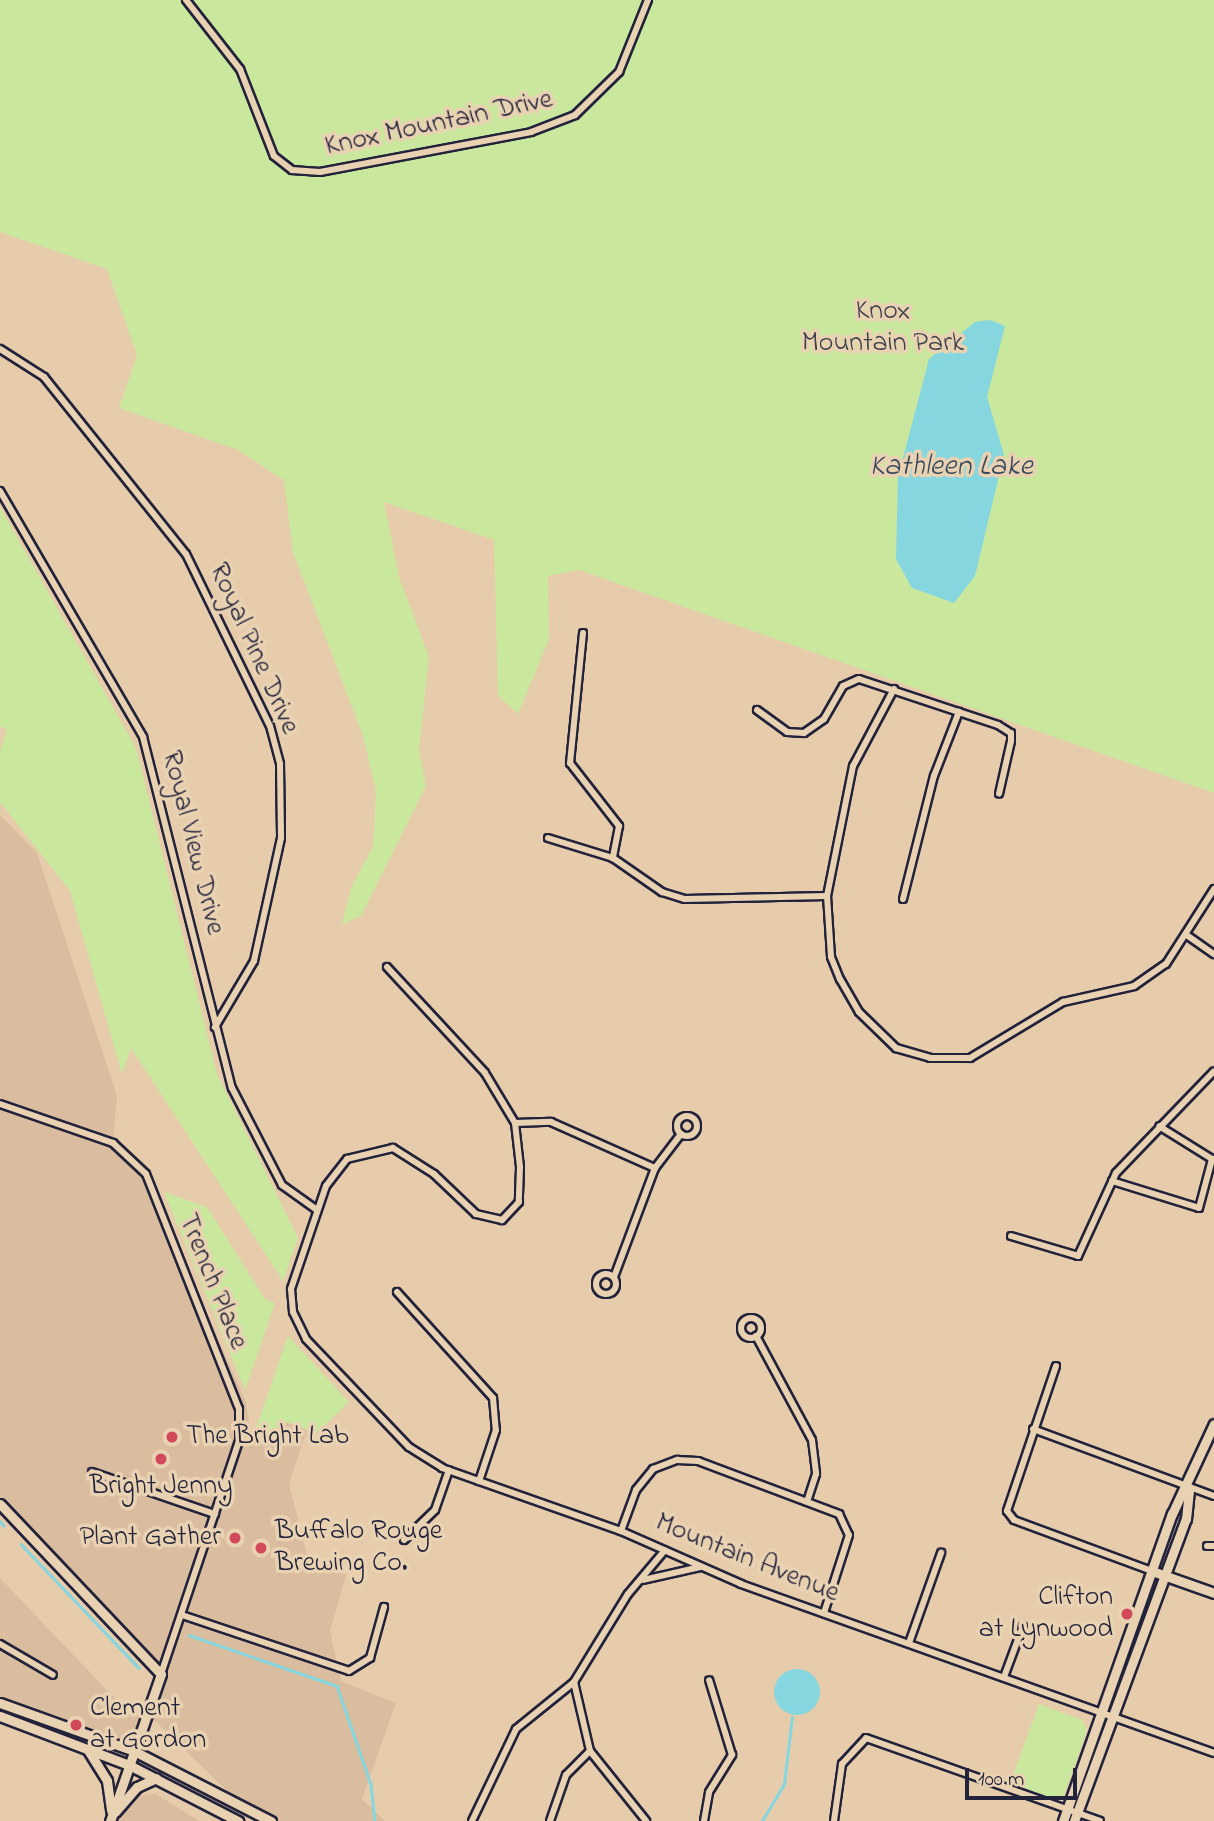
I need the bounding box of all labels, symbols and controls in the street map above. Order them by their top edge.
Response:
street label: Knox Mountain Drive [322,83,556,165]
park label: Knox Mountain Park [802,295,964,361]
water label: Kathleen Lake [869,449,1033,485]
street label: Royal Pine Drive [200,558,306,740]
street label: Royal View Drive [153,748,231,938]
street label: Trench Place [170,1209,254,1355]
place label: The Bright Lab [186,1420,349,1454]
marker: The Bright Lab [164,1429,180,1445]
marker: Bright Jenny [153,1451,169,1467]
place label: Bright Jenny [89,1470,233,1504]
street label: Mountain Avenue [650,1507,844,1611]
place label: Buffalo Rouge Brewing Co. [275,1515,442,1581]
place label: Plant Gather [80,1521,221,1555]
marker: Plant Gather [227,1530,243,1546]
marker: Buffalo Rouge Brewing Co. [253,1540,269,1556]
place label: Clifton at Lynwood [979,1581,1113,1647]
marker: Clifton at Lynwood [1119,1606,1135,1622]
place label: Clement at Gordon [90,1692,206,1758]
marker: Clement at Gordon [68,1717,84,1733]
scale bar [969,1755,1081,1799]
text: 100 m [978,1765,1024,1795]

